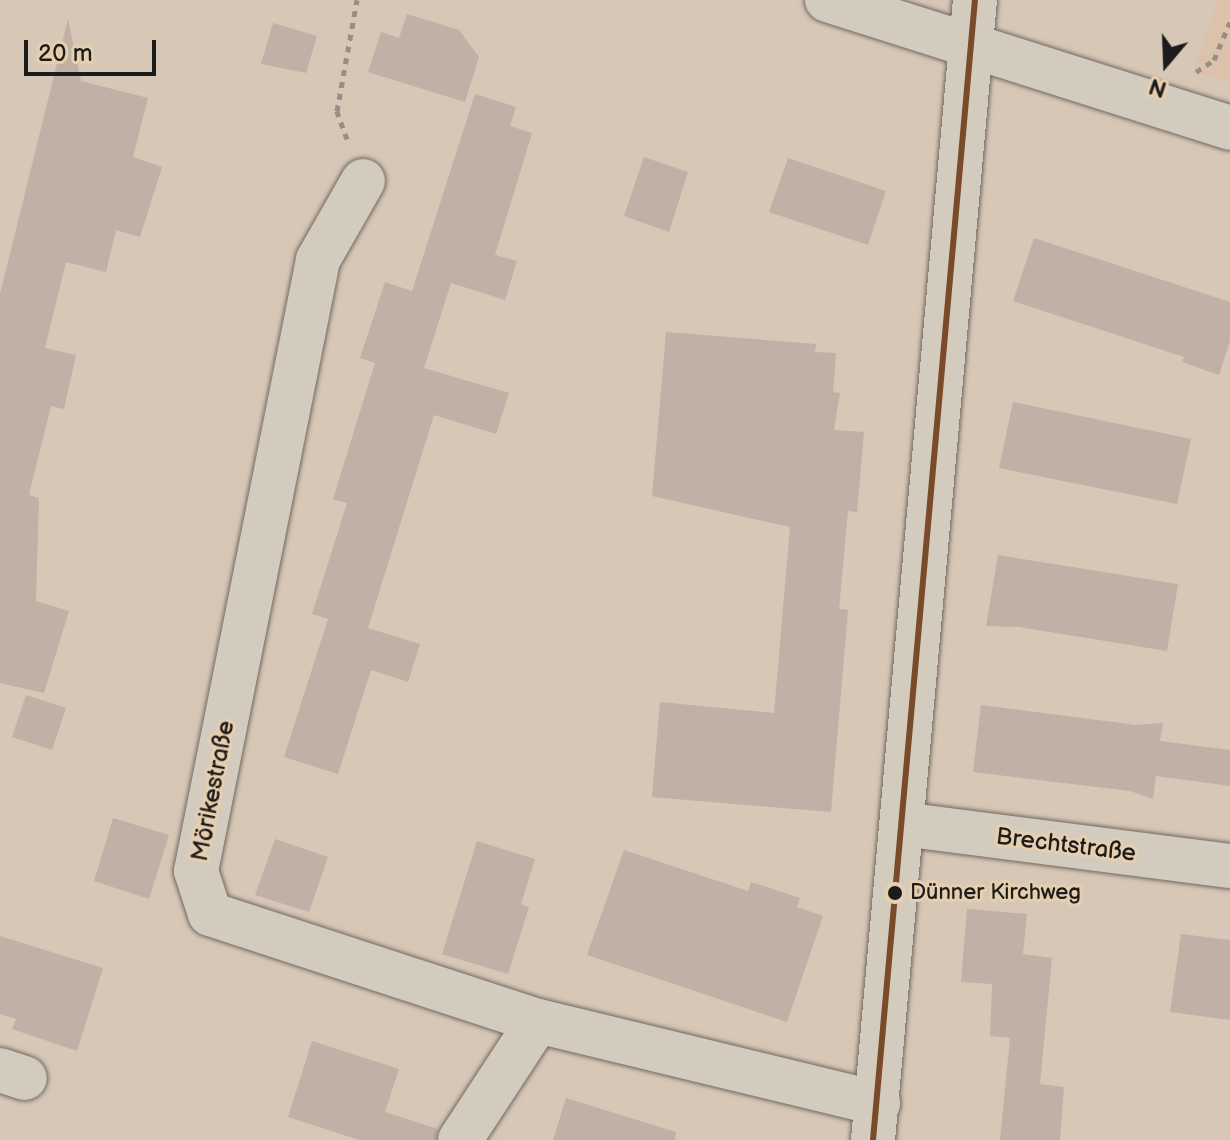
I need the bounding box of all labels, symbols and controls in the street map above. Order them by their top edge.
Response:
scale bar [28,24,160,74]
north arrow [1126,24,1206,104]
text: 20 m [38,39,93,68]
text: N [1146,72,1170,103]
street label: Mörikestraße [185,718,241,864]
street label: Brechtstraße [994,822,1138,868]
place label: Dünner Kirchweg [910,880,1081,906]
marker: Dünner Kirchweg [887,885,903,901]

